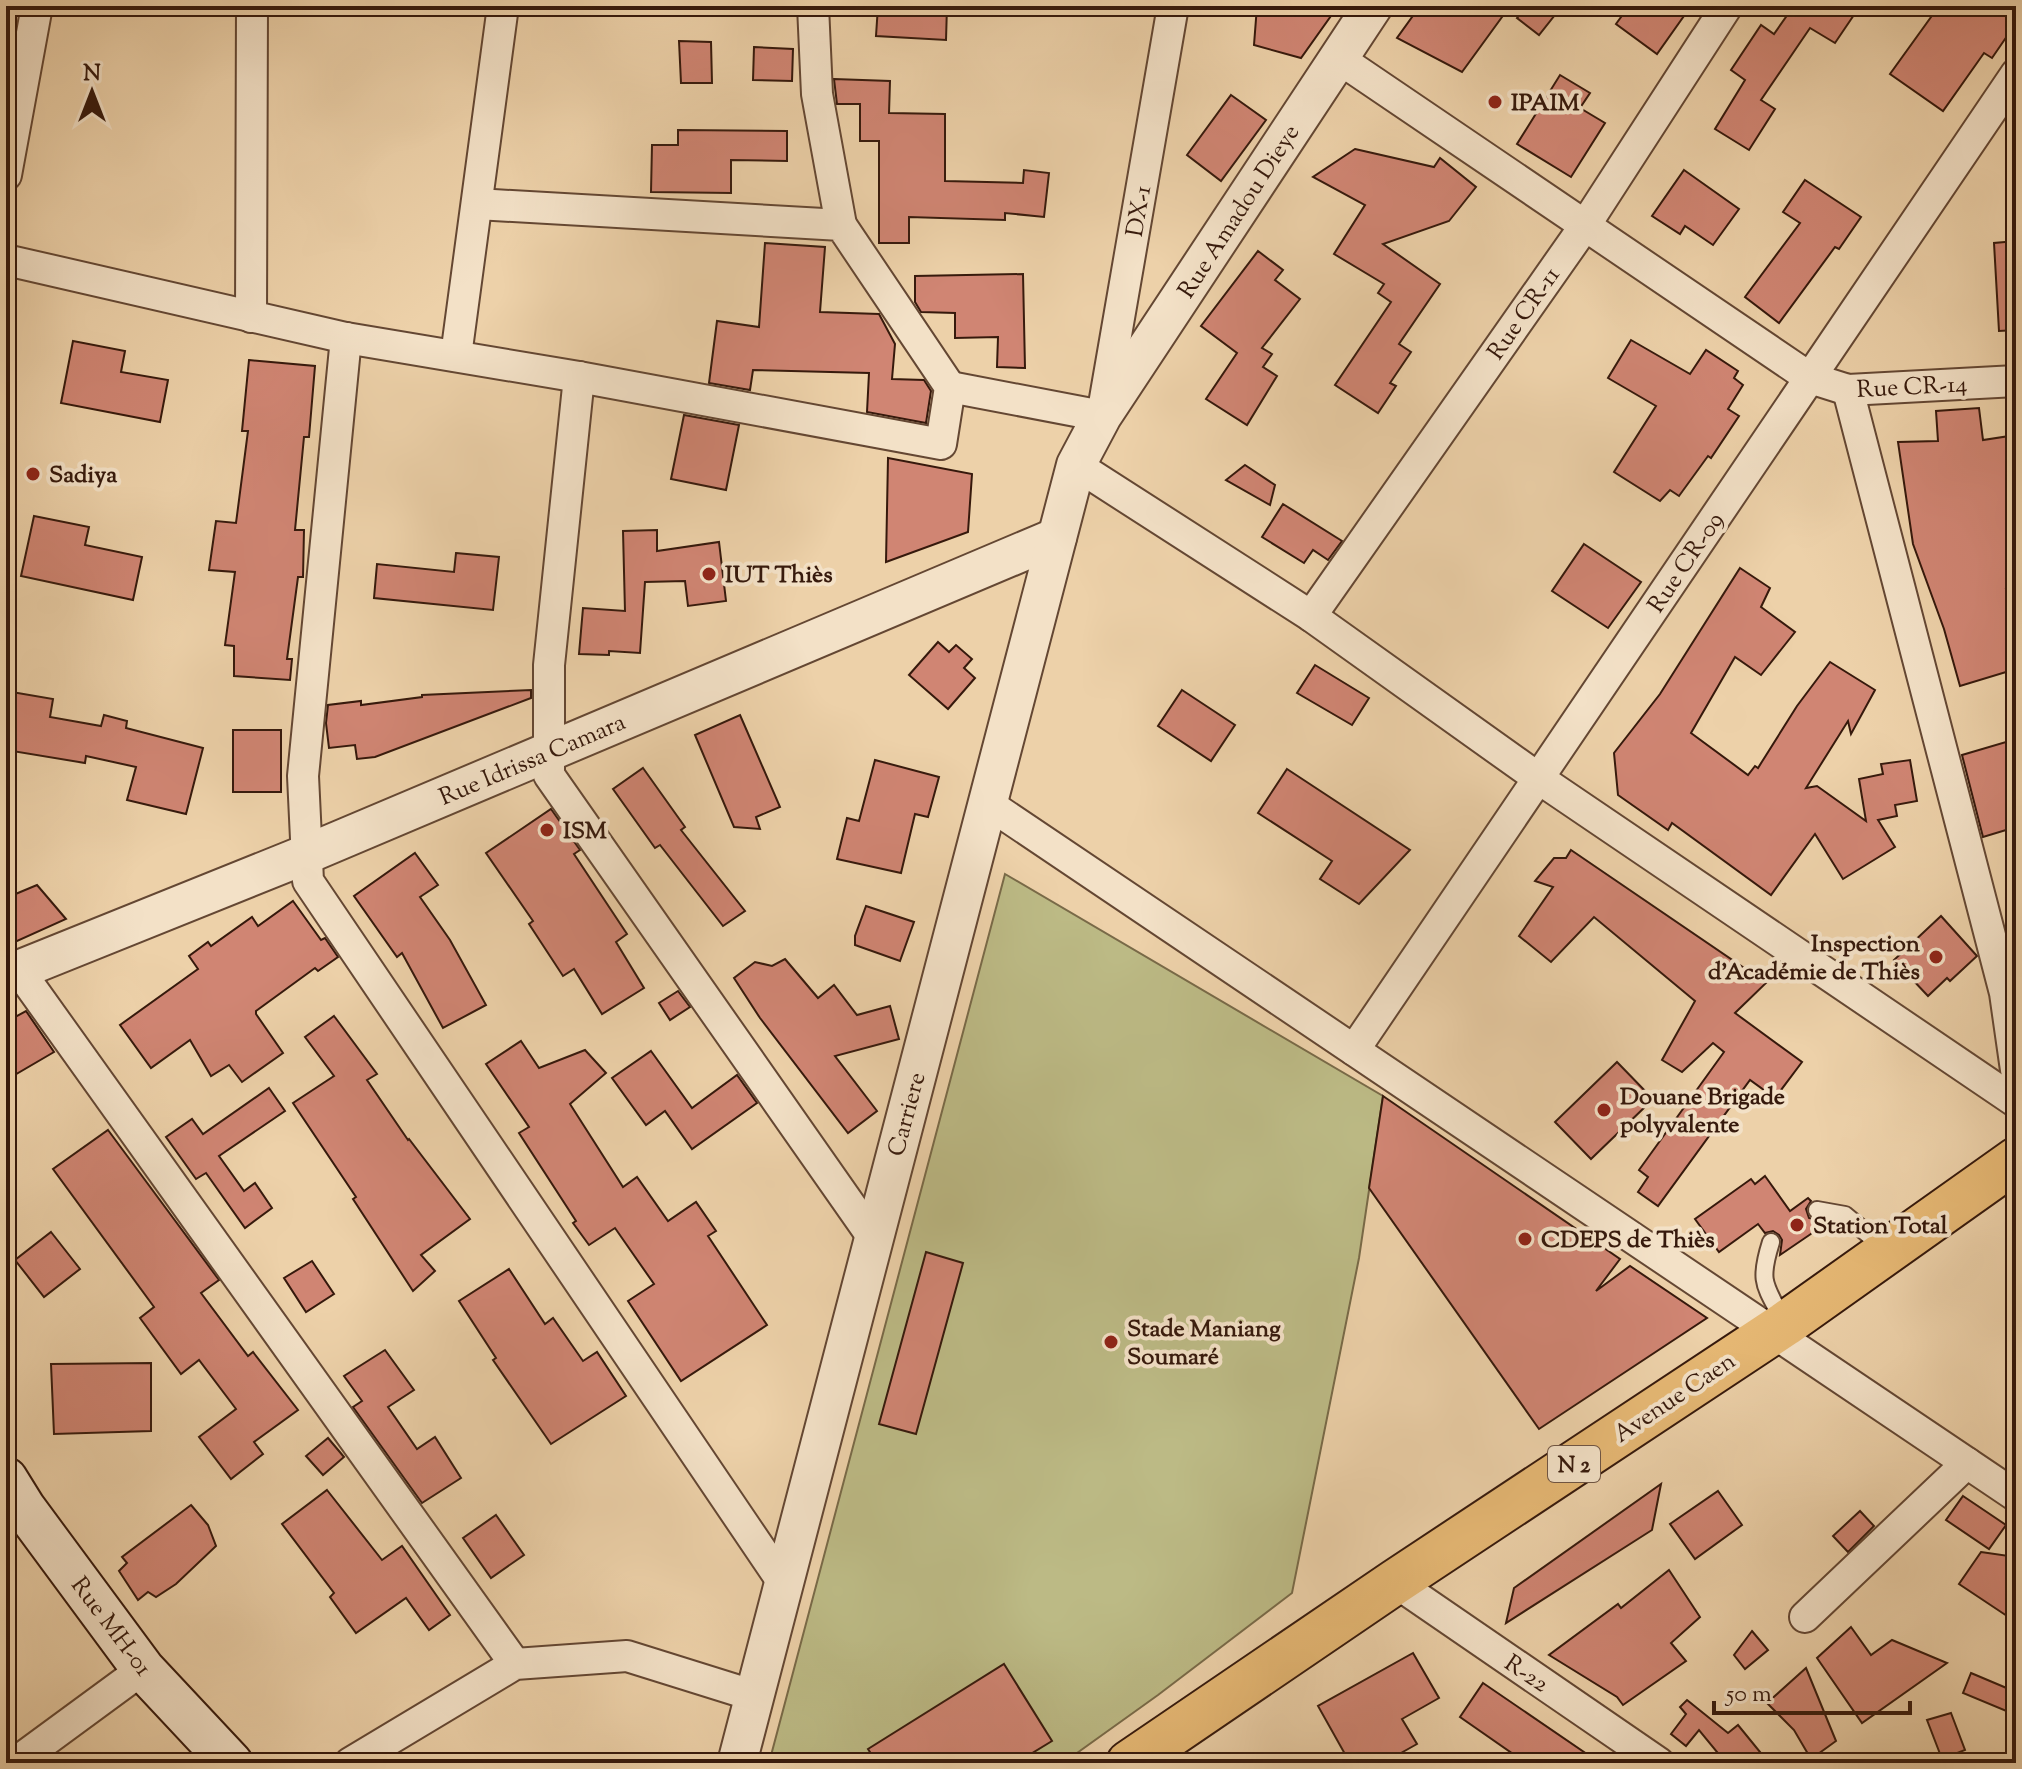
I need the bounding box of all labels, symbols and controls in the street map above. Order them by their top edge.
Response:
north arrow [52,52,132,132]
text: N [83,59,101,91]
place label: IPAIM [1511,87,1581,121]
marker: IPAIM [1486,93,1504,111]
street label: Rue Amadou Dieye [1171,118,1309,306]
street label: DX-1 [1119,183,1161,240]
street label: Rue CR-11 [1480,261,1569,368]
street label: Rue CR-14 [1856,368,1968,408]
place label: Sadiya [49,459,118,493]
marker: Sadiya [24,465,42,483]
street label: Rue CR-09 [1640,506,1733,620]
place label: IUT Thiès [725,559,833,593]
marker: IUT Thiès [700,565,718,583]
street label: Rue Idrissa Camara [434,706,631,815]
place label: ISM [563,815,608,849]
marker: ISM [538,821,556,839]
place label: Inspection d'Académie de Thiès [1708,928,1921,990]
marker: Inspection d'Académie de Thiès [1927,948,1945,966]
street label: Carriere [880,1069,935,1160]
place label: Douane Brigade polyvalente [1620,1081,1785,1143]
marker: Douane Brigade polyvalente [1595,1101,1613,1119]
place label: Station Total [1813,1210,1948,1244]
marker: Station Total [1788,1216,1806,1234]
place label: CDEPS de Thiès [1541,1224,1715,1258]
marker: CDEPS de Thiès [1516,1230,1534,1248]
place label: Stade Maniang Soumaré [1127,1313,1281,1375]
marker: Stade Maniang Soumaré [1102,1333,1120,1351]
street label: Avenue Caen [1607,1345,1743,1452]
road number: N 2 [1548,1446,1600,1482]
street label: Rue MH-01 [62,1570,159,1684]
street label: R-22 [1497,1647,1555,1702]
scale bar [1714,1665,1910,1715]
text: 50 m [1724,1678,1772,1712]

